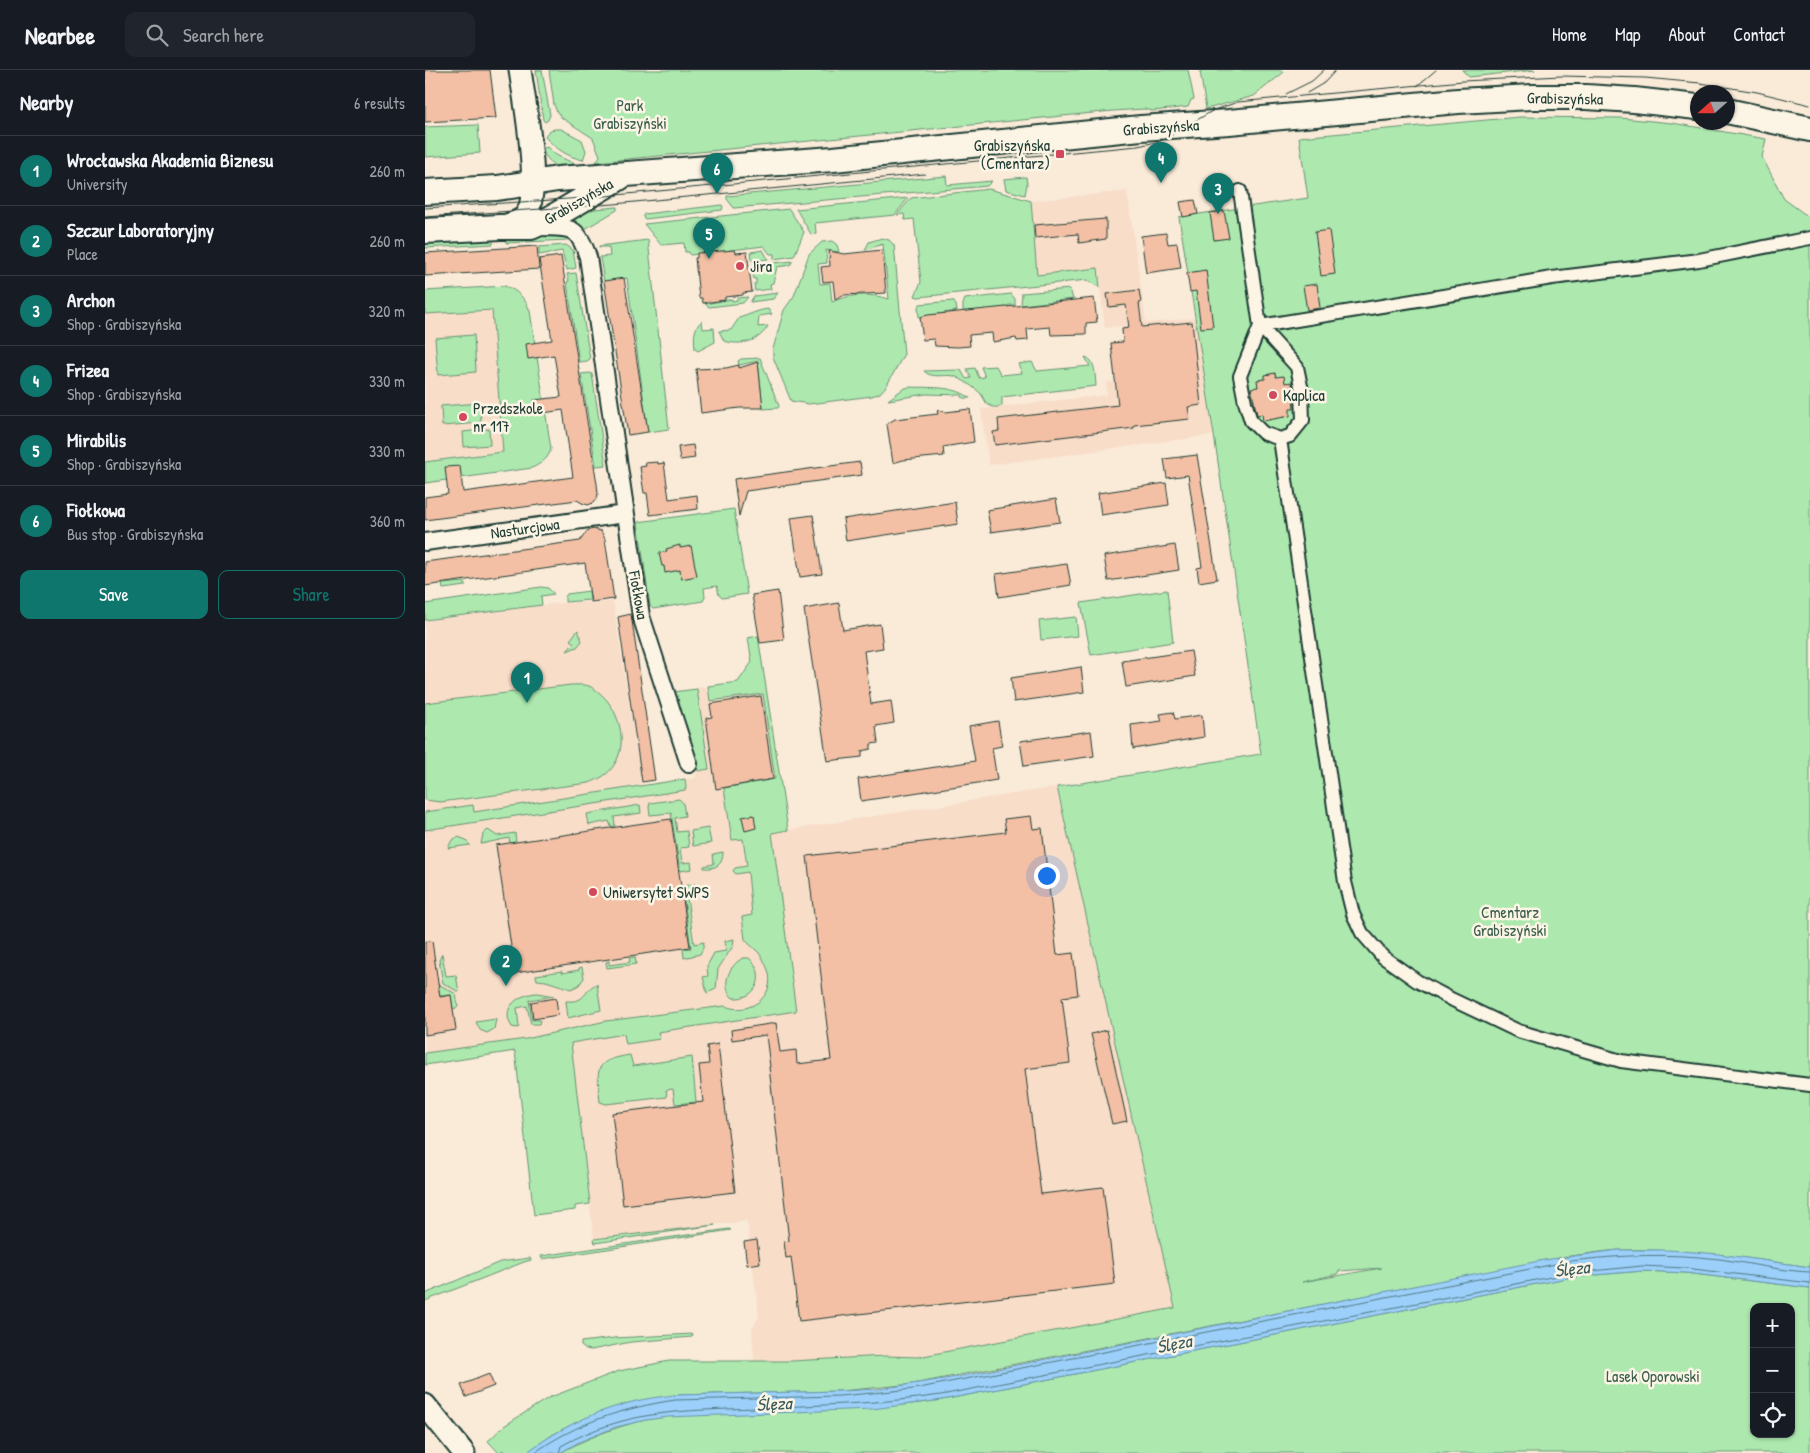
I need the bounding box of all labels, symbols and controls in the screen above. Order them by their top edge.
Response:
search box [125,12,475,57]
text: Nearbee [25,19,95,51]
icon: search [143,21,171,49]
text: Search here [183,22,264,48]
text: Home [1552,22,1587,47]
text: Map [1615,22,1640,47]
text: About [1668,22,1705,47]
text: Contact [1733,22,1785,47]
north arrow [1690,85,1735,130]
street label: Grabiszyńska [1527,86,1603,110]
text: Nearby [20,88,73,117]
text: 6 results [354,92,405,114]
park label: Park Grabiszyński [593,94,667,134]
street label: Grabiszyńska [1122,113,1200,141]
place label: Grabiszyńska (Cmentarz) [974,134,1050,174]
pin: 4 [1145,142,1177,183]
text: Wrocławska Akademia Biznesu [67,147,273,173]
marker: Grabiszyńska (Cmentarz) [1054,148,1066,160]
pin: 6 [701,153,733,194]
text: 1 [33,160,39,182]
text: 260 m [369,160,405,182]
street label: Grabiszyńska [539,172,617,230]
text: University [67,173,128,195]
pin: 3 [1202,173,1234,214]
text: Szczur Laboratoryjny [67,217,214,243]
pin: 5 [693,218,725,259]
text: 2 [32,230,40,252]
text: 260 m [369,230,405,252]
text: Place [67,243,98,265]
place label: Jira [750,255,772,277]
marker: Jira [734,260,746,272]
text: Archon [67,287,115,313]
text: 3 [32,300,40,322]
text: 320 m [369,300,405,322]
text: Shop · Grabiszyńska [67,313,181,335]
text: Frizea [67,357,109,383]
text: 4 [33,370,39,392]
text: 330 m [369,370,405,392]
text: Shop · Grabiszyńska [67,383,181,405]
place label: Kaplica [1283,384,1325,406]
marker: Kaplica [1267,389,1279,401]
place label: Przedszkole nr 117 [473,397,544,437]
marker: Przedszkole nr 117 [457,411,469,423]
text: Mirabilis [67,427,126,453]
text: 5 [33,440,39,462]
text: 330 m [369,440,405,462]
text: Shop · Grabiszyńska [67,453,181,475]
text: Fiołkowa [67,497,125,523]
text: 6 [33,510,39,532]
text: 360 m [370,510,405,532]
street label: Nasturcjowa [489,512,561,544]
text: Bus stop · Grabiszyńska [67,523,203,545]
street label: Fiołkowa [624,568,654,621]
button: Save [20,570,208,619]
button: Share [218,570,405,619]
pin: 1 [511,662,543,703]
your location [1034,863,1060,889]
place label: Uniwersytet SWPS [603,881,709,903]
marker: Uniwersytet SWPS [587,886,599,898]
park label: Cmentarz Grabiszyński [1473,901,1547,941]
pin: 2 [490,945,522,986]
water label: Ślęza [1553,1254,1593,1283]
map controls [1750,1303,1795,1438]
button: + [1750,1303,1795,1348]
water label: Ślęza [1154,1328,1195,1359]
button: − [1750,1348,1795,1393]
park label: Lasek Oporowski [1606,1365,1700,1387]
water label: Ślęza [756,1390,794,1417]
button: locate [1750,1393,1795,1438]

